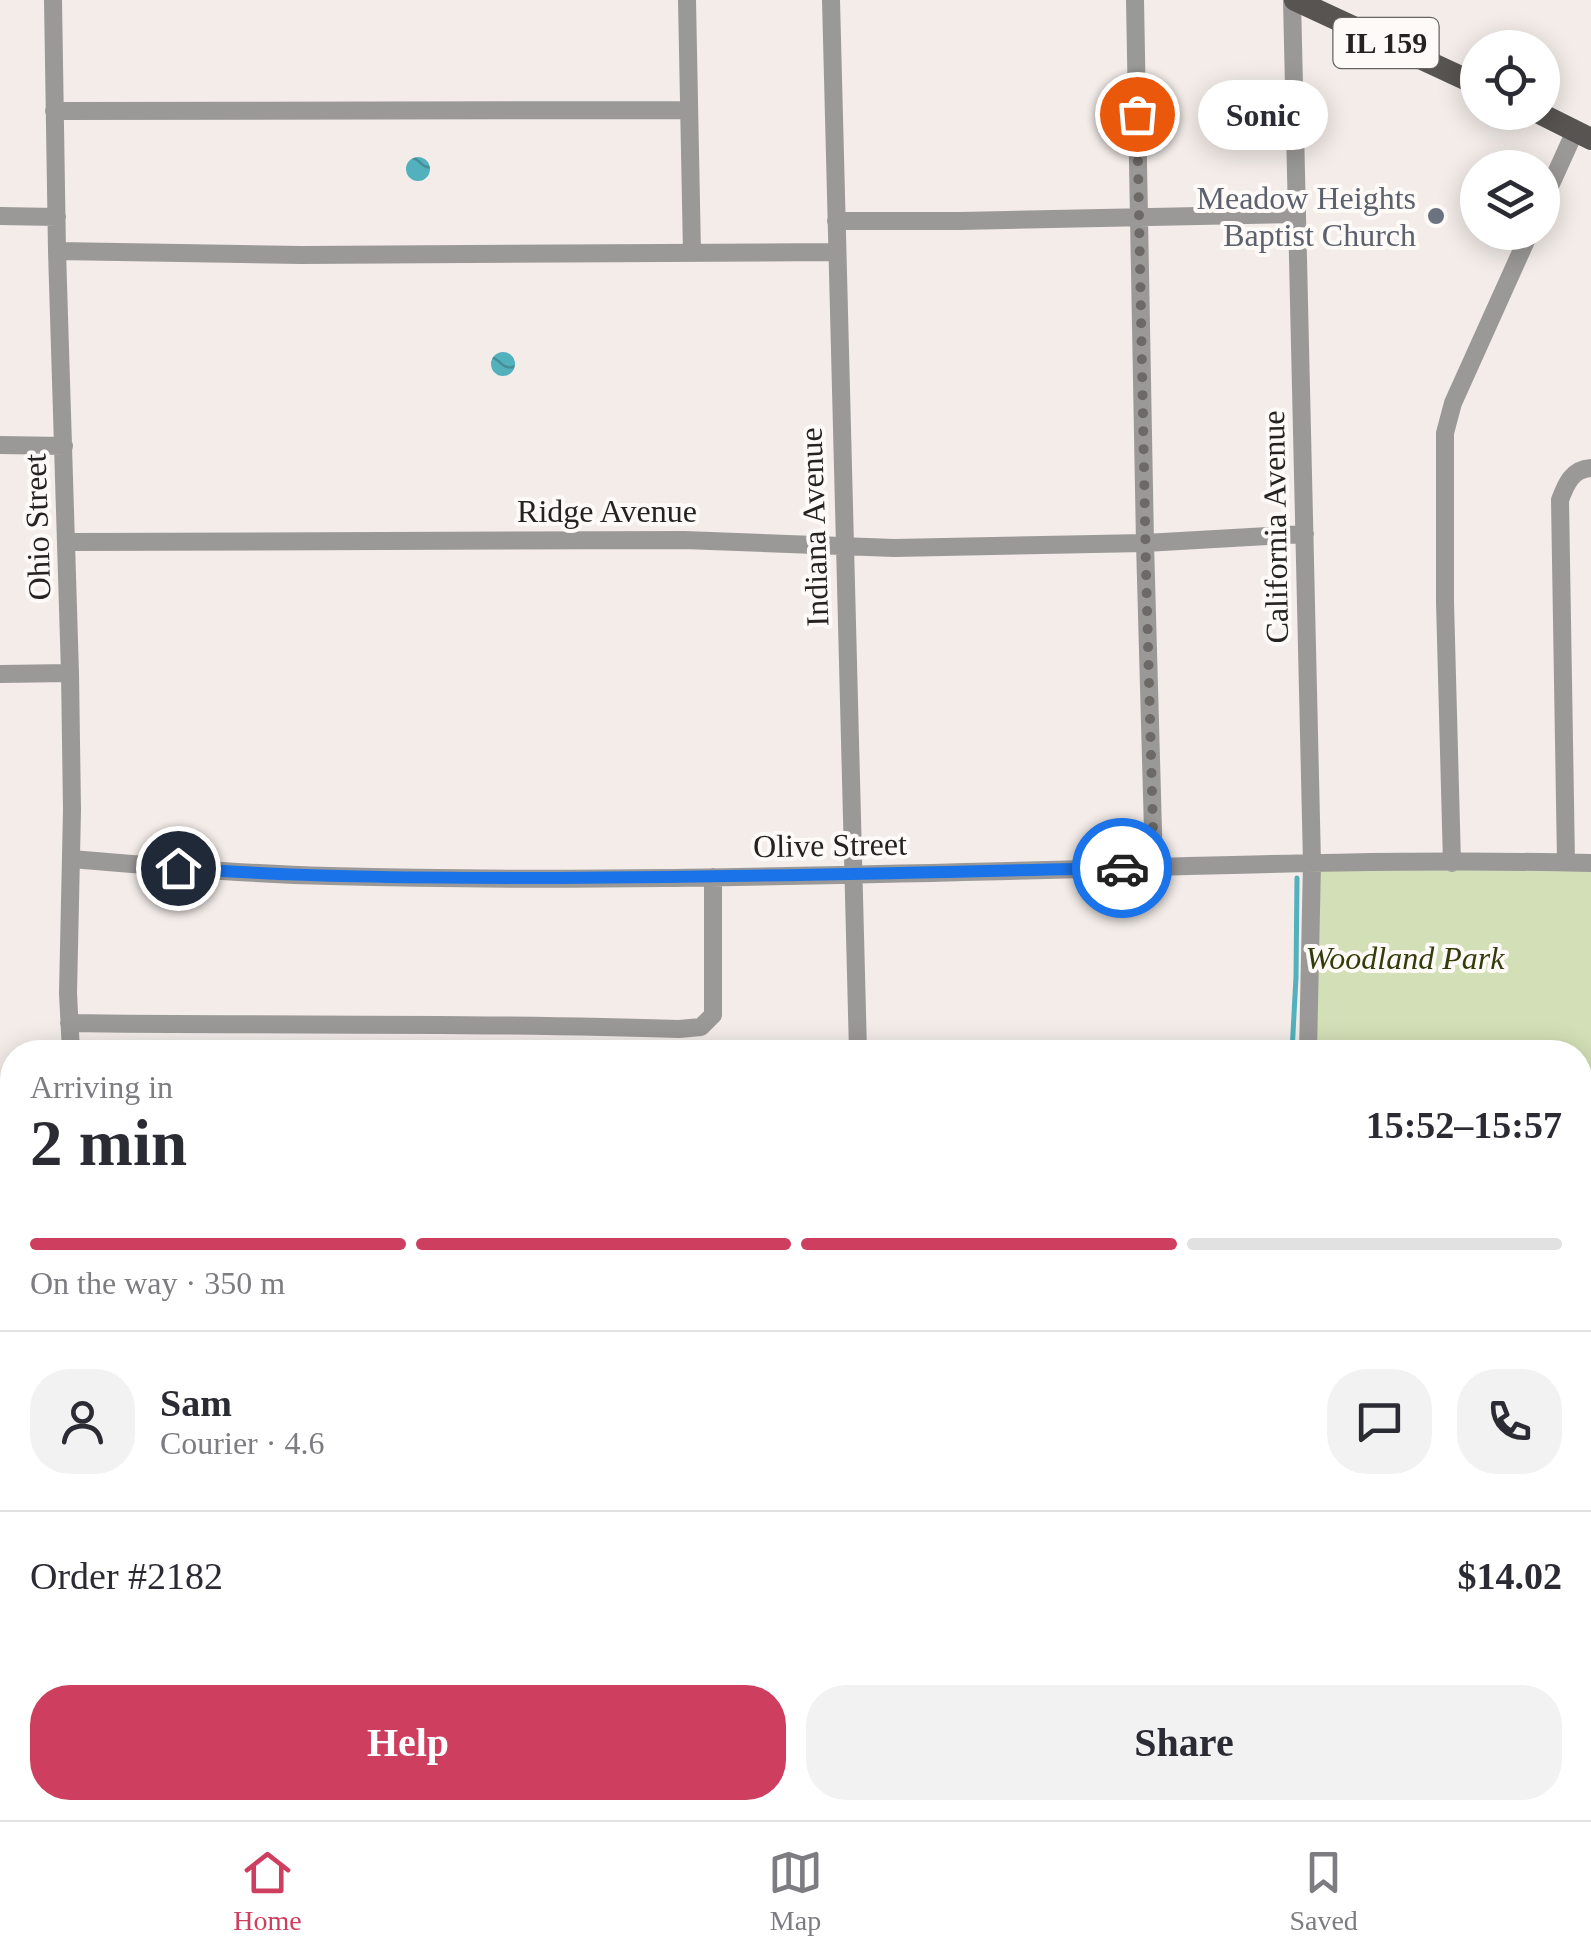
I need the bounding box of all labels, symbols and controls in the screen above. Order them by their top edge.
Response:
road number: IL 159 [1334,18,1438,68]
map controls [1460,30,1560,250]
button: locate [1460,30,1560,130]
pin [1095,72,1180,157]
callout: Sonic [1197,79,1327,149]
icon: bag [1110,87,1165,142]
text: Sonic [1226,97,1300,133]
button: layers [1460,150,1560,250]
place label: Meadow Heights Baptist Church [1196,180,1416,253]
marker: Meadow Heights Baptist Church [1425,205,1447,227]
street label: California Avenue [1255,410,1295,644]
street label: Indiana Avenue [793,427,835,627]
street label: Ohio Street [16,453,58,601]
street label: Ridge Avenue [517,493,697,529]
courier [1072,818,1172,918]
pin [136,826,221,911]
street label: Olive Street [753,826,907,864]
icon: home [151,841,206,896]
icon: car [1095,841,1150,896]
park label: Woodland Park [1306,940,1505,976]
text: Arriving in [30,1069,173,1105]
text: 15:52–15:57 [1366,1104,1562,1146]
text: 2 min [30,1107,187,1179]
text: On the way · 350 m [30,1265,285,1301]
button: person [30,1369,135,1474]
button: chat [1327,1369,1432,1474]
button: phone [1457,1369,1562,1474]
text: Sam [160,1382,232,1424]
text: Courier · 4.6 [160,1425,324,1461]
text: Order #2182 [30,1555,223,1597]
text: $14.02 [1458,1555,1562,1597]
button: Help [30,1685,786,1800]
button: Share [806,1685,1562,1800]
tab: Home [233,1845,302,1937]
tab: Map [768,1845,823,1937]
tab: Saved [1289,1845,1358,1937]

